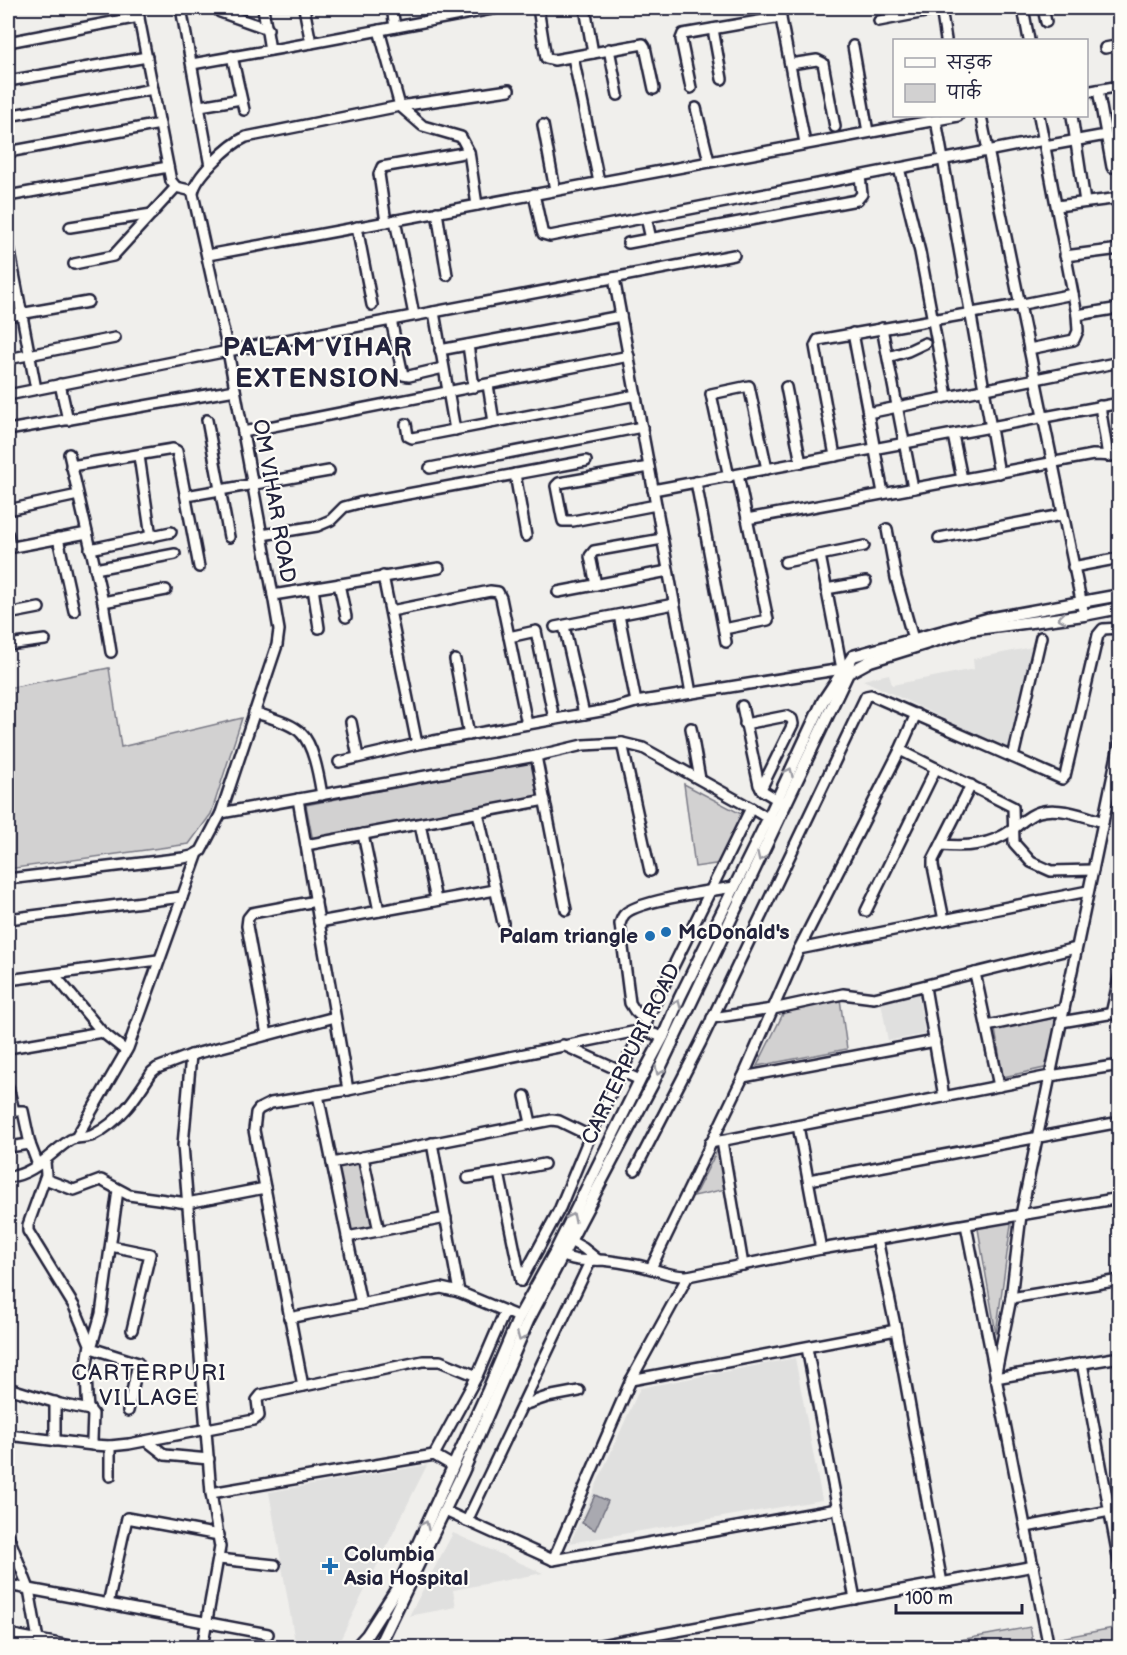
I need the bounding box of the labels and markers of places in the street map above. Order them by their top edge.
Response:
place label: McDonald's [678,920,790,945]
place label: Palam triangle [499,924,638,949]
marker: McDonald's [659,925,673,939]
marker: Palam triangle [643,929,657,943]
place label: Columbia Asia Hospital [343,1542,468,1591]
marker: Columbia Asia Hospital [321,1557,339,1575]

